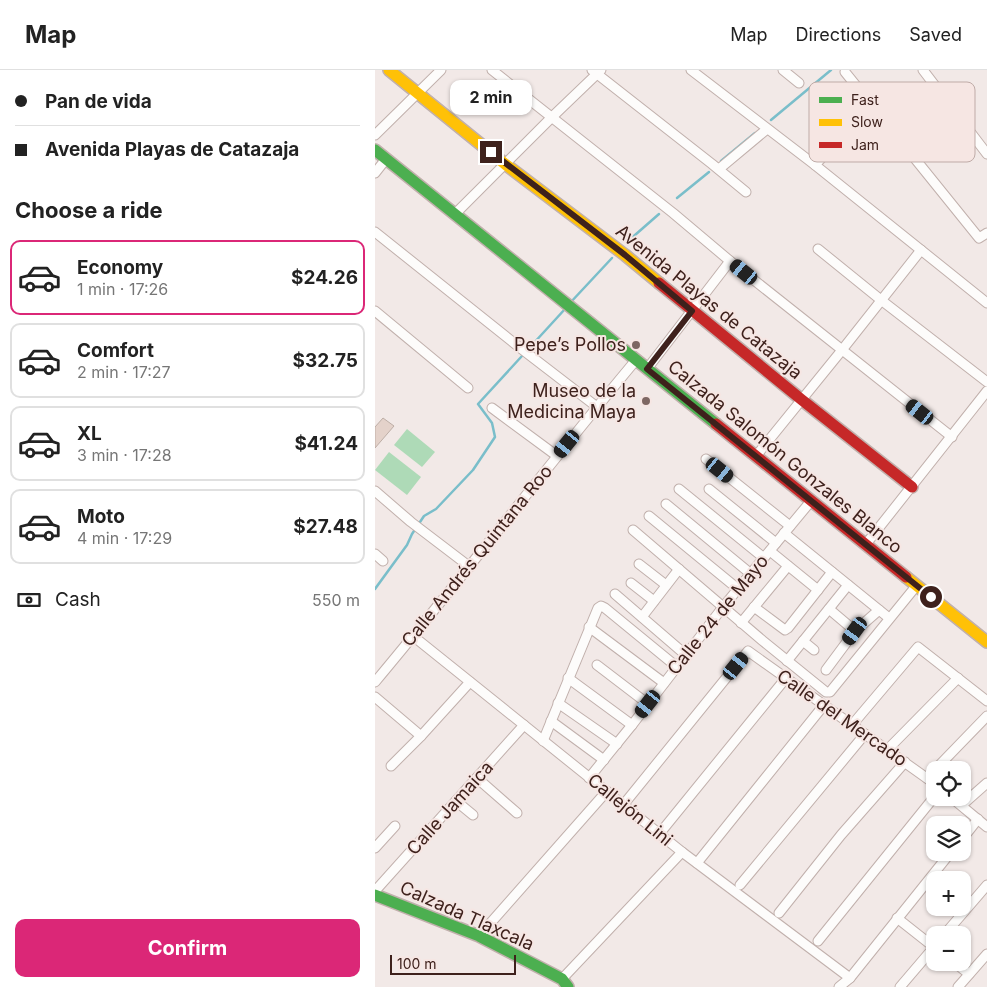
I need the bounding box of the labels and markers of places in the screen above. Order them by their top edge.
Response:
place label: Pepe’s Pollos [514,334,626,355]
marker: Pepe’s Pollos [630,339,642,351]
place label: Museo de la Medicina Maya [507,380,636,422]
marker: Museo de la Medicina Maya [640,395,652,407]

